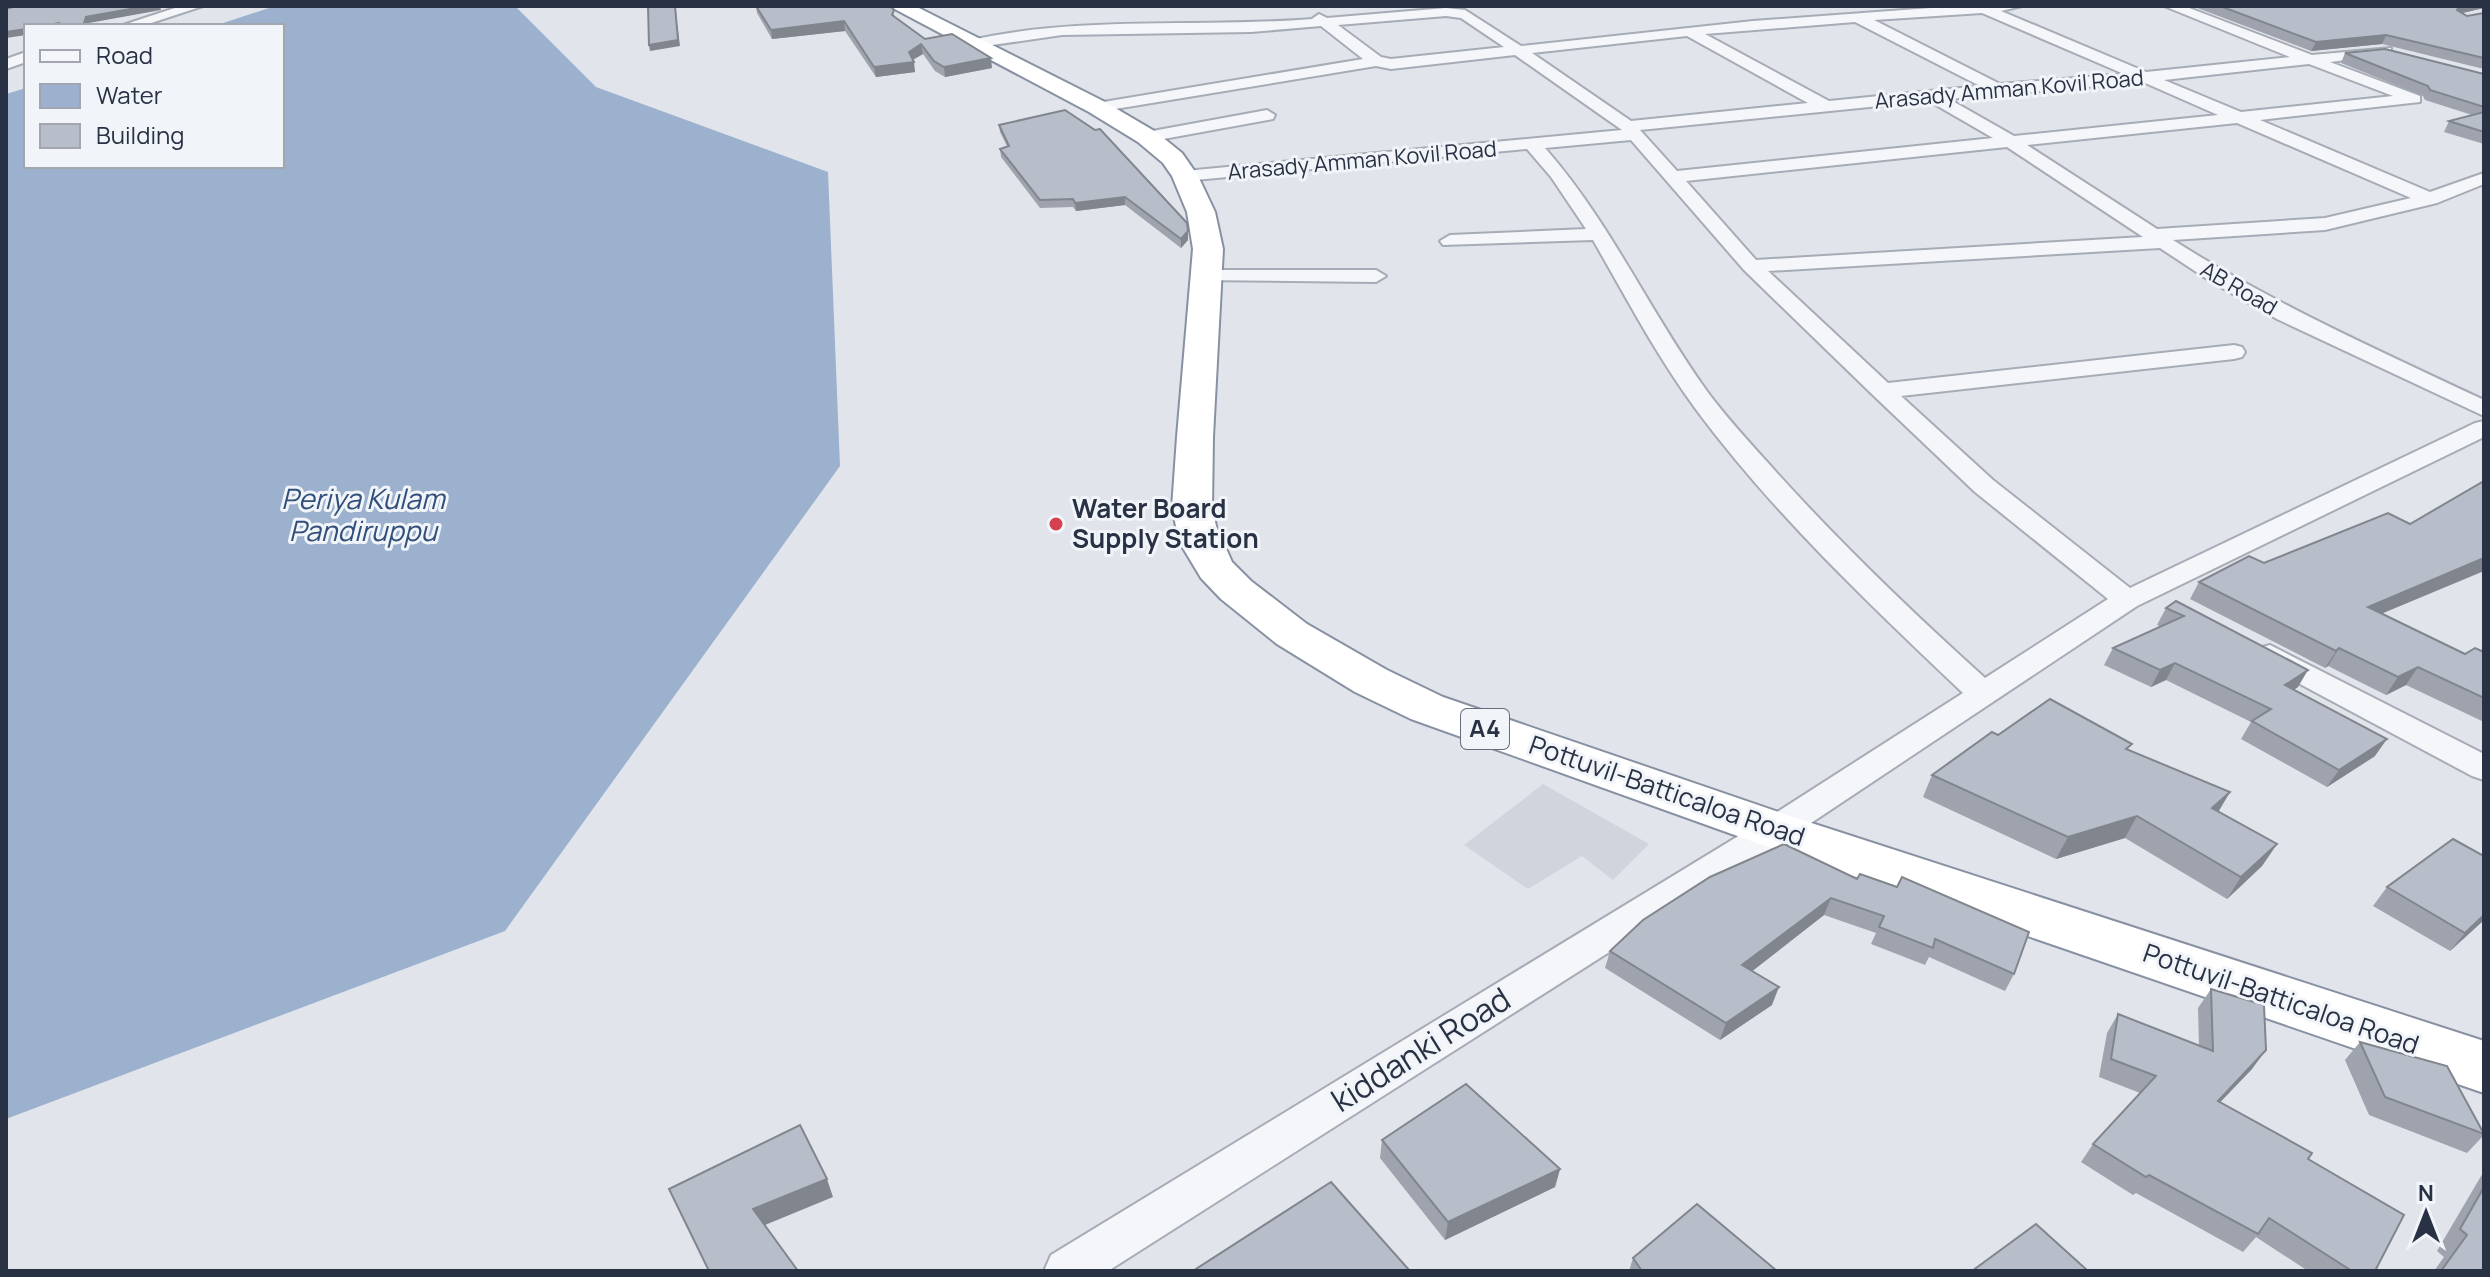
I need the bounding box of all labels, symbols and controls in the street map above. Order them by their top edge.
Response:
legend [24,24,284,168]
text: Road [96,38,153,71]
street label: Arasady Amman Kovil Road [1873,62,2145,116]
text: Water [96,78,163,111]
text: Building [96,118,184,151]
street label: Arasady Amman Kovil Road [1226,133,1498,187]
street label: AB Road [2195,254,2283,322]
water label: Periya Kulam Pandiruppu [281,479,447,549]
place label: Water Board Supply Station [1072,490,1259,556]
marker: Water Board Supply Station [1047,515,1065,533]
road number: A4 [1461,709,1509,749]
street label: Pottuvil-Batticaloa Road [1525,726,1810,854]
street label: Pottuvil-Batticaloa Road [2139,934,2424,1062]
street label: kiddanki Road [1322,977,1518,1122]
north arrow [2386,1173,2466,1253]
text: N [2418,1178,2434,1208]

